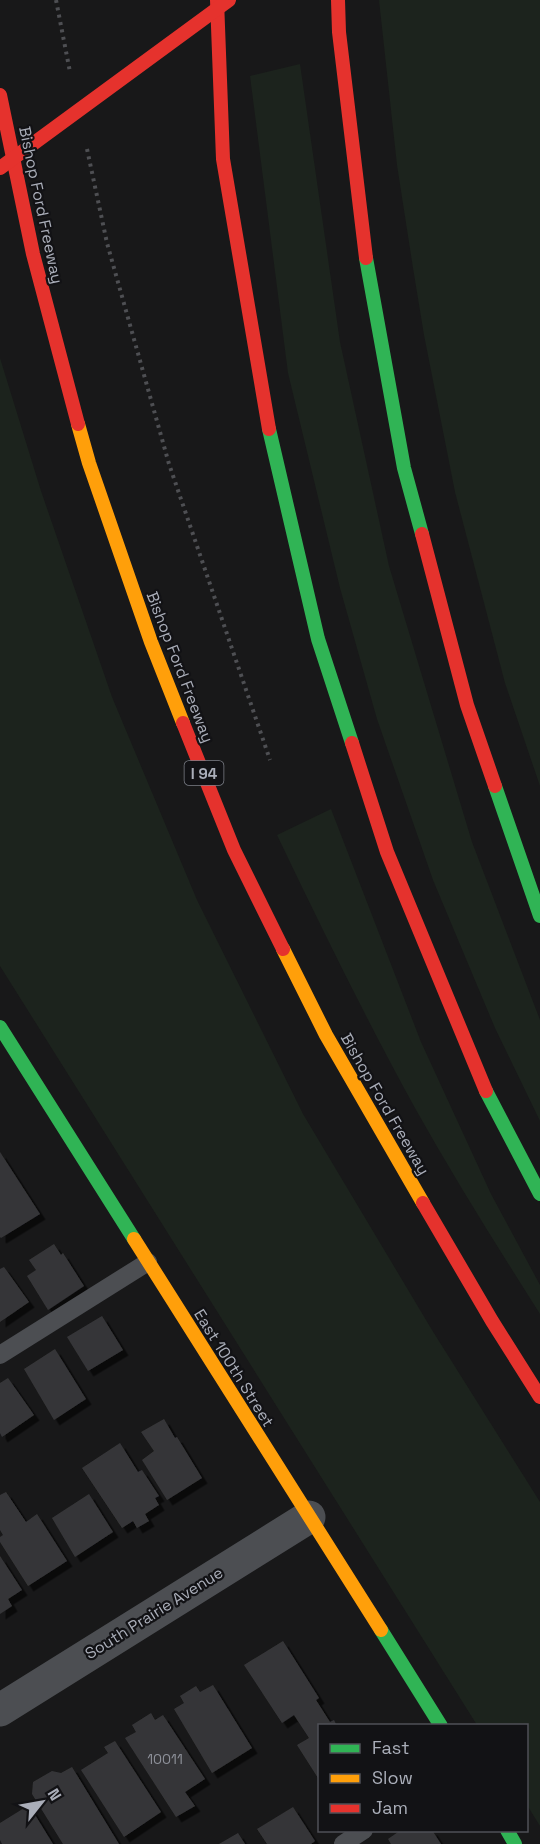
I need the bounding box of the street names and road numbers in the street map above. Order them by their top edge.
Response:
street label: Bishop Ford Freeway [14,124,68,286]
street label: Bishop Ford Freeway [141,588,219,746]
road number: I 94 [184,761,224,785]
street label: Bishop Ford Freeway [336,1029,434,1179]
street label: East 100th Street [189,1305,279,1431]
street label: South Prairie Avenue [81,1562,227,1664]

